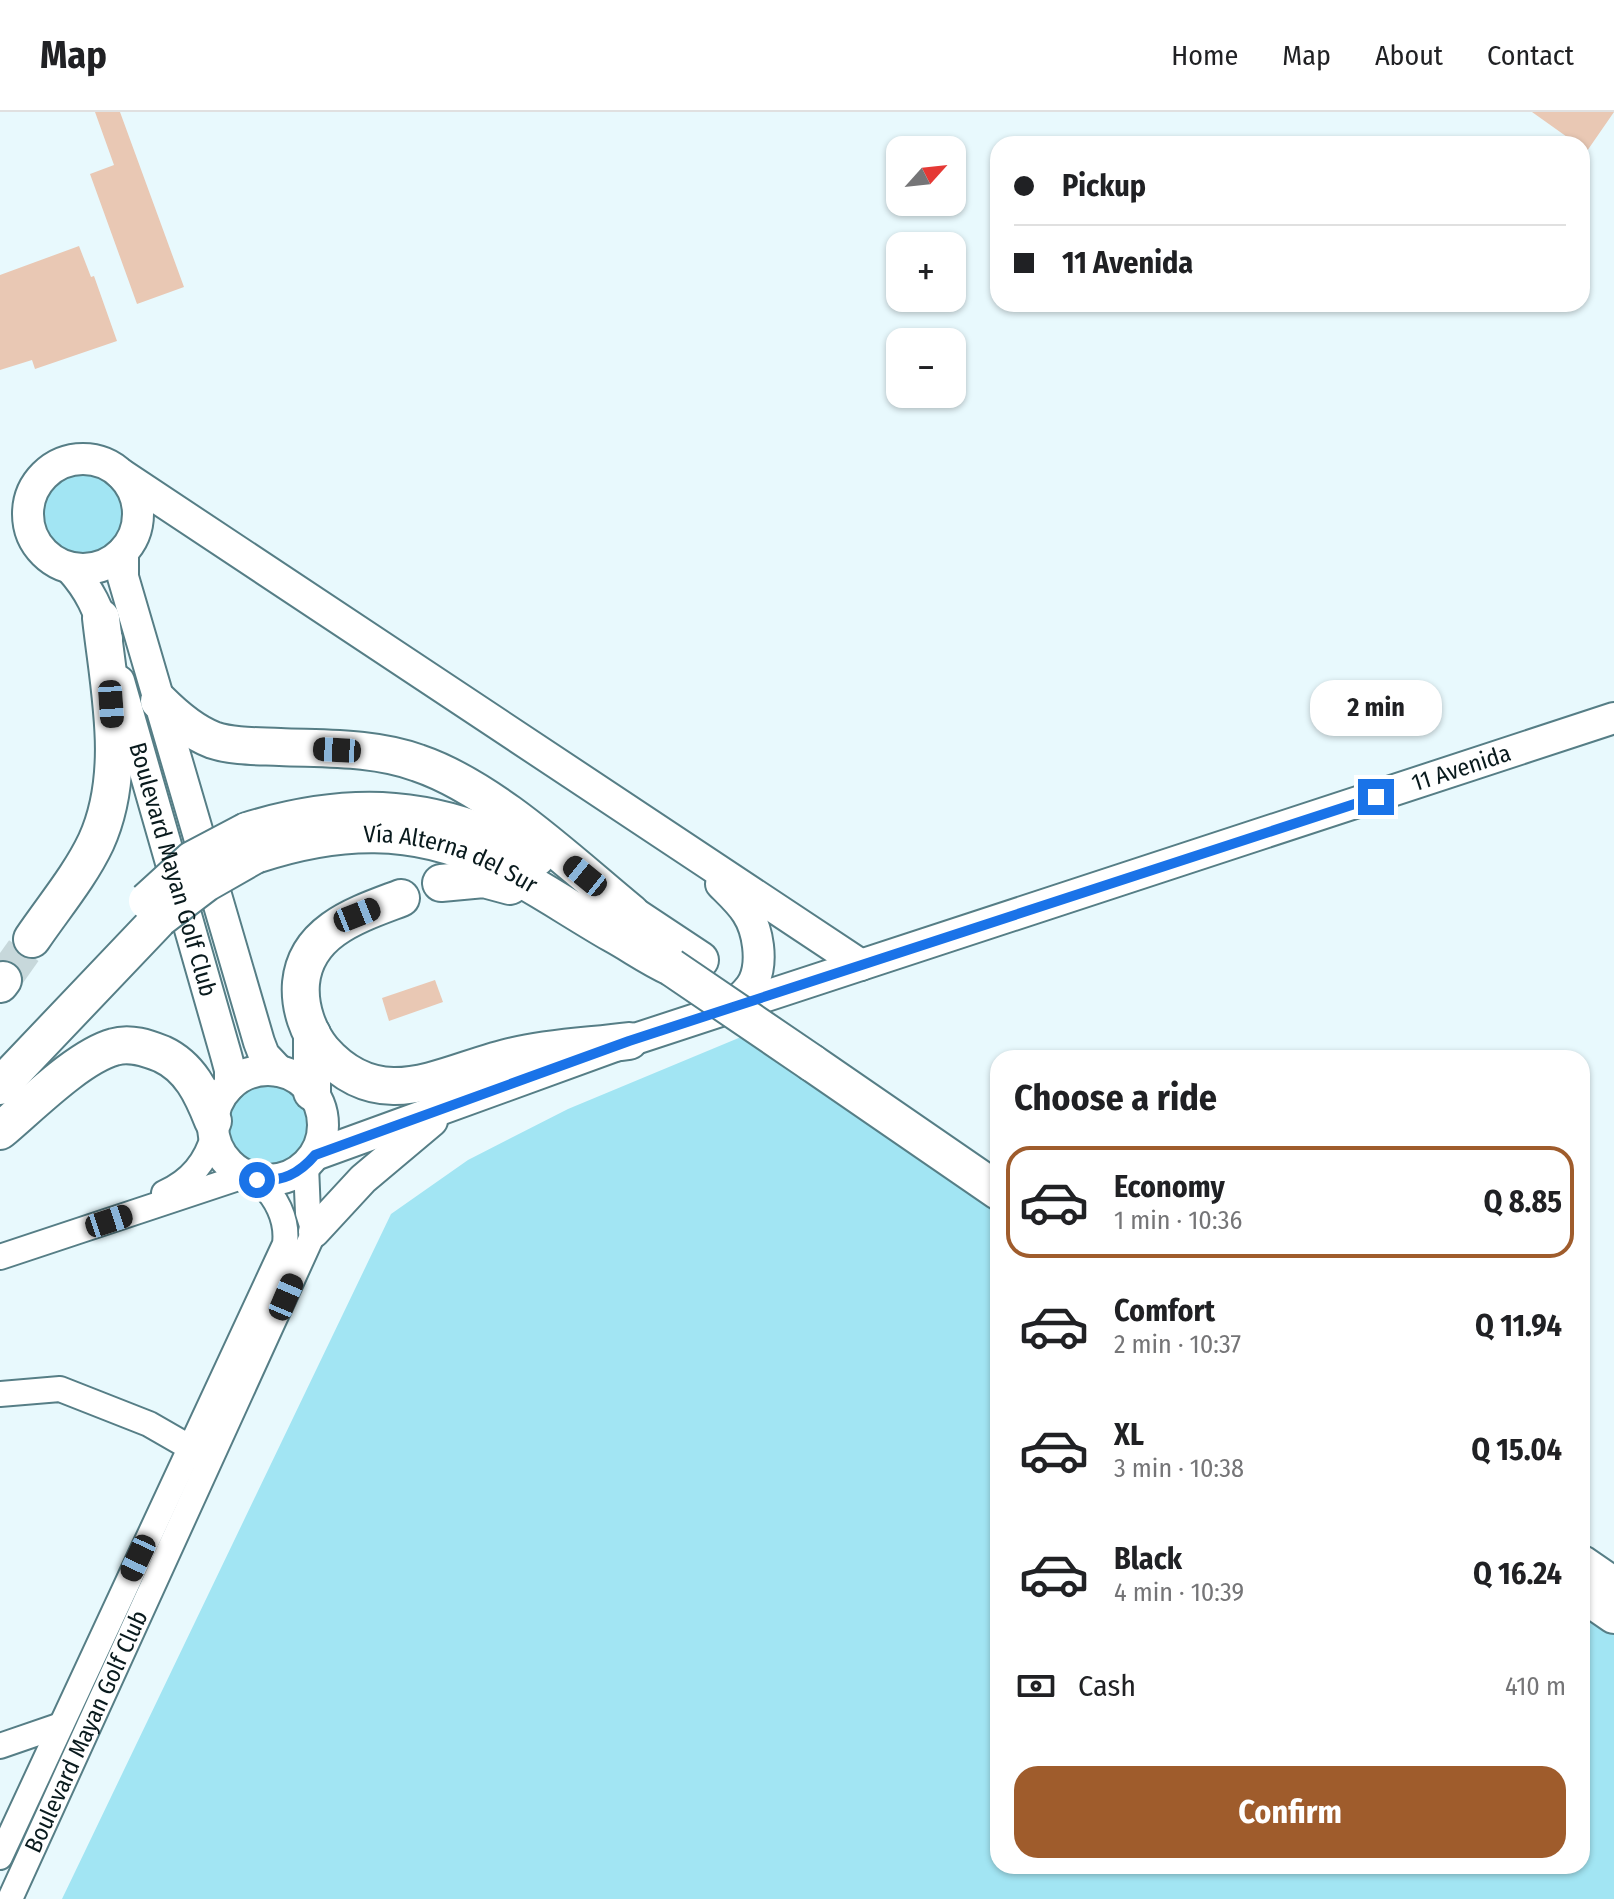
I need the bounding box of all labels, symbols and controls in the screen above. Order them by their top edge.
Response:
text: Map [40,32,107,78]
text: Home [1171,39,1238,72]
text: Map [1282,39,1331,72]
text: About [1375,39,1443,72]
text: Contact [1487,39,1574,72]
north arrow [886,136,966,216]
map controls [886,136,966,408]
text: Pickup [1062,168,1146,204]
button: + [886,232,966,312]
text: 11 Avenida [1062,245,1193,281]
button: − [886,328,966,408]
car [97,679,125,729]
callout: 2 min [1310,681,1442,737]
text: 2 min [1347,692,1405,723]
car [312,737,362,763]
street label: Boulevard Mayan Golf Club [123,739,223,1000]
street label: 11 Avenida [1408,739,1514,797]
route end [1358,779,1394,815]
street label: Vía Alterna del Sur [363,820,543,899]
car [559,852,611,900]
car [330,895,384,935]
text: Choose a ride [1014,1076,1217,1120]
route start [239,1162,275,1198]
icon: car [1018,1166,1090,1238]
text: Economy [1114,1169,1225,1205]
text: Q 8.85 [1484,1184,1562,1220]
car [82,1202,136,1240]
text: 1 min · 10:36 [1114,1205,1242,1236]
car [266,1270,306,1324]
icon: car [1018,1290,1090,1362]
text: Comfort [1114,1293,1215,1329]
text: Q 11.94 [1475,1308,1562,1344]
text: 2 min · 10:37 [1114,1329,1241,1360]
icon: car [1018,1414,1090,1486]
text: XL [1114,1417,1144,1453]
text: Q 15.04 [1471,1432,1562,1468]
text: 3 min · 10:38 [1114,1453,1244,1484]
car [117,1531,159,1585]
icon: car [1018,1538,1090,1610]
text: Black [1114,1541,1182,1577]
text: Q 16.24 [1473,1556,1562,1592]
text: 4 min · 10:39 [1114,1577,1244,1608]
street label: Boulevard Mayan Golf Club [19,1606,154,1857]
icon: cash [1014,1664,1058,1708]
text: Cash [1078,1668,1136,1704]
text: 410 m [1505,1671,1566,1702]
button: Confirm [1014,1766,1566,1858]

